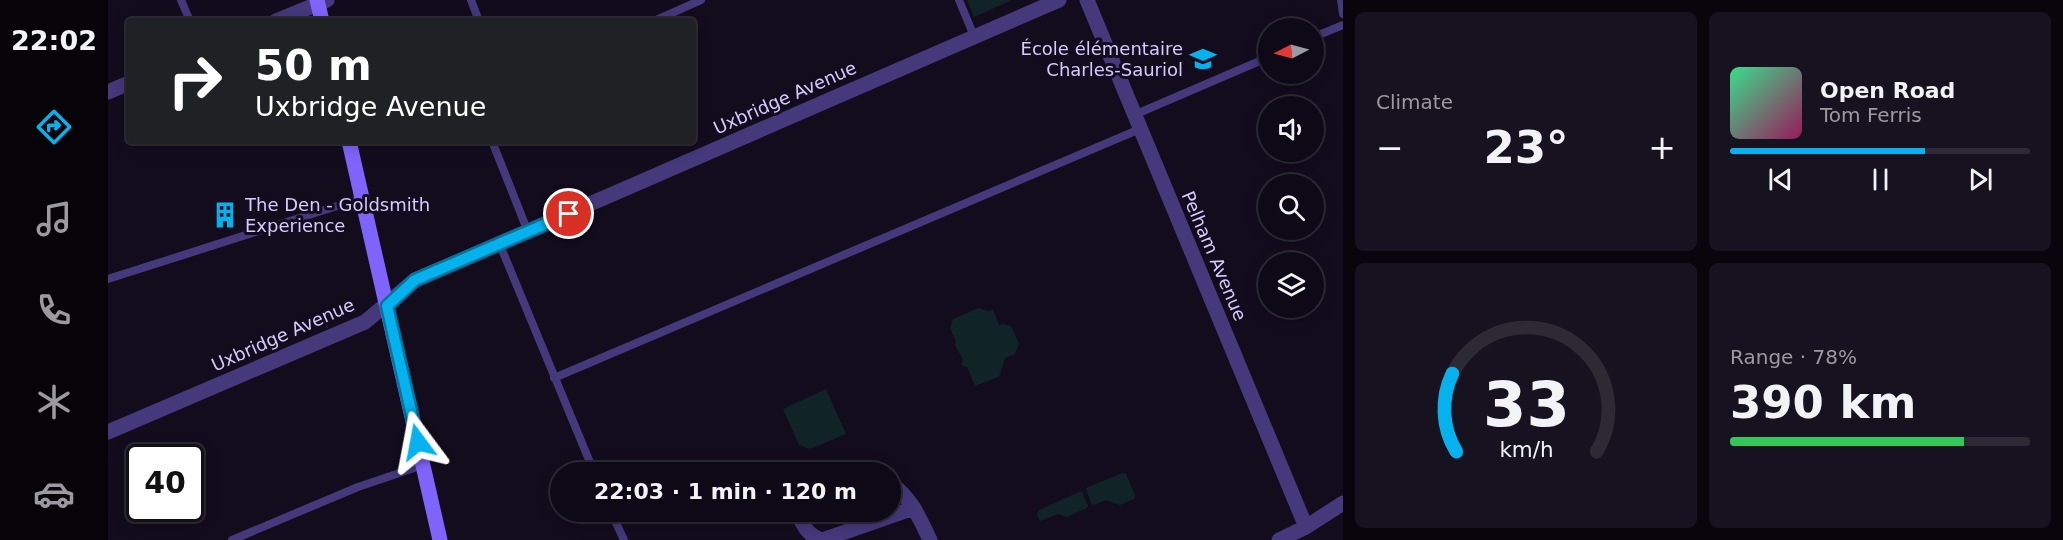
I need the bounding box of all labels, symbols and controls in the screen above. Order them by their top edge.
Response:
north arrow [1258,18,1324,84]
map controls [1258,18,1324,318]
text: 22:02 [11,25,97,56]
place label: École élémentaire Charles-Sauriol [1021,38,1183,80]
text: 50 m [255,41,372,90]
icon: right [156,42,234,120]
school or university icon: École élémentaire Charles-Sauriol [1188,44,1218,74]
street label: Uxbridge Avenue [710,57,859,138]
text: Open Road [1820,78,1955,103]
text: Climate [1376,90,1453,114]
text: Uxbridge Avenue [255,91,486,122]
button: sound [1258,96,1324,162]
text: Tom Ferris [1820,103,1922,127]
icon: directions [33,106,75,148]
text: 23° [1483,121,1569,174]
text: − [1376,128,1404,167]
text: + [1648,128,1676,167]
icon: previous [1764,163,1797,196]
icon: pause [1864,163,1897,196]
icon: next [1964,163,1997,196]
button: search [1258,174,1324,240]
pin [543,188,594,239]
street label: Pelham Avenue [1178,188,1251,324]
place label: The Den - Goldsmith Experience [244,194,430,236]
icon: arrive [552,197,585,230]
icon: music [33,198,75,240]
building icon: The Den - Goldsmith Experience [210,200,240,230]
button: layers [1258,252,1324,318]
icon: phone [33,289,75,331]
street label: Uxbridge Avenue [208,294,357,375]
text: Range · 78% [1730,345,1857,369]
text: 33 [1483,368,1569,441]
text: 390 km [1730,376,1916,429]
icon: climate [33,381,75,423]
position arrow [386,410,450,474]
text: km/h [1499,438,1553,463]
speed limit sign: 40 [126,444,204,522]
icon: car [33,473,75,515]
text: 22:03 · 1 min · 120 m [594,479,857,504]

